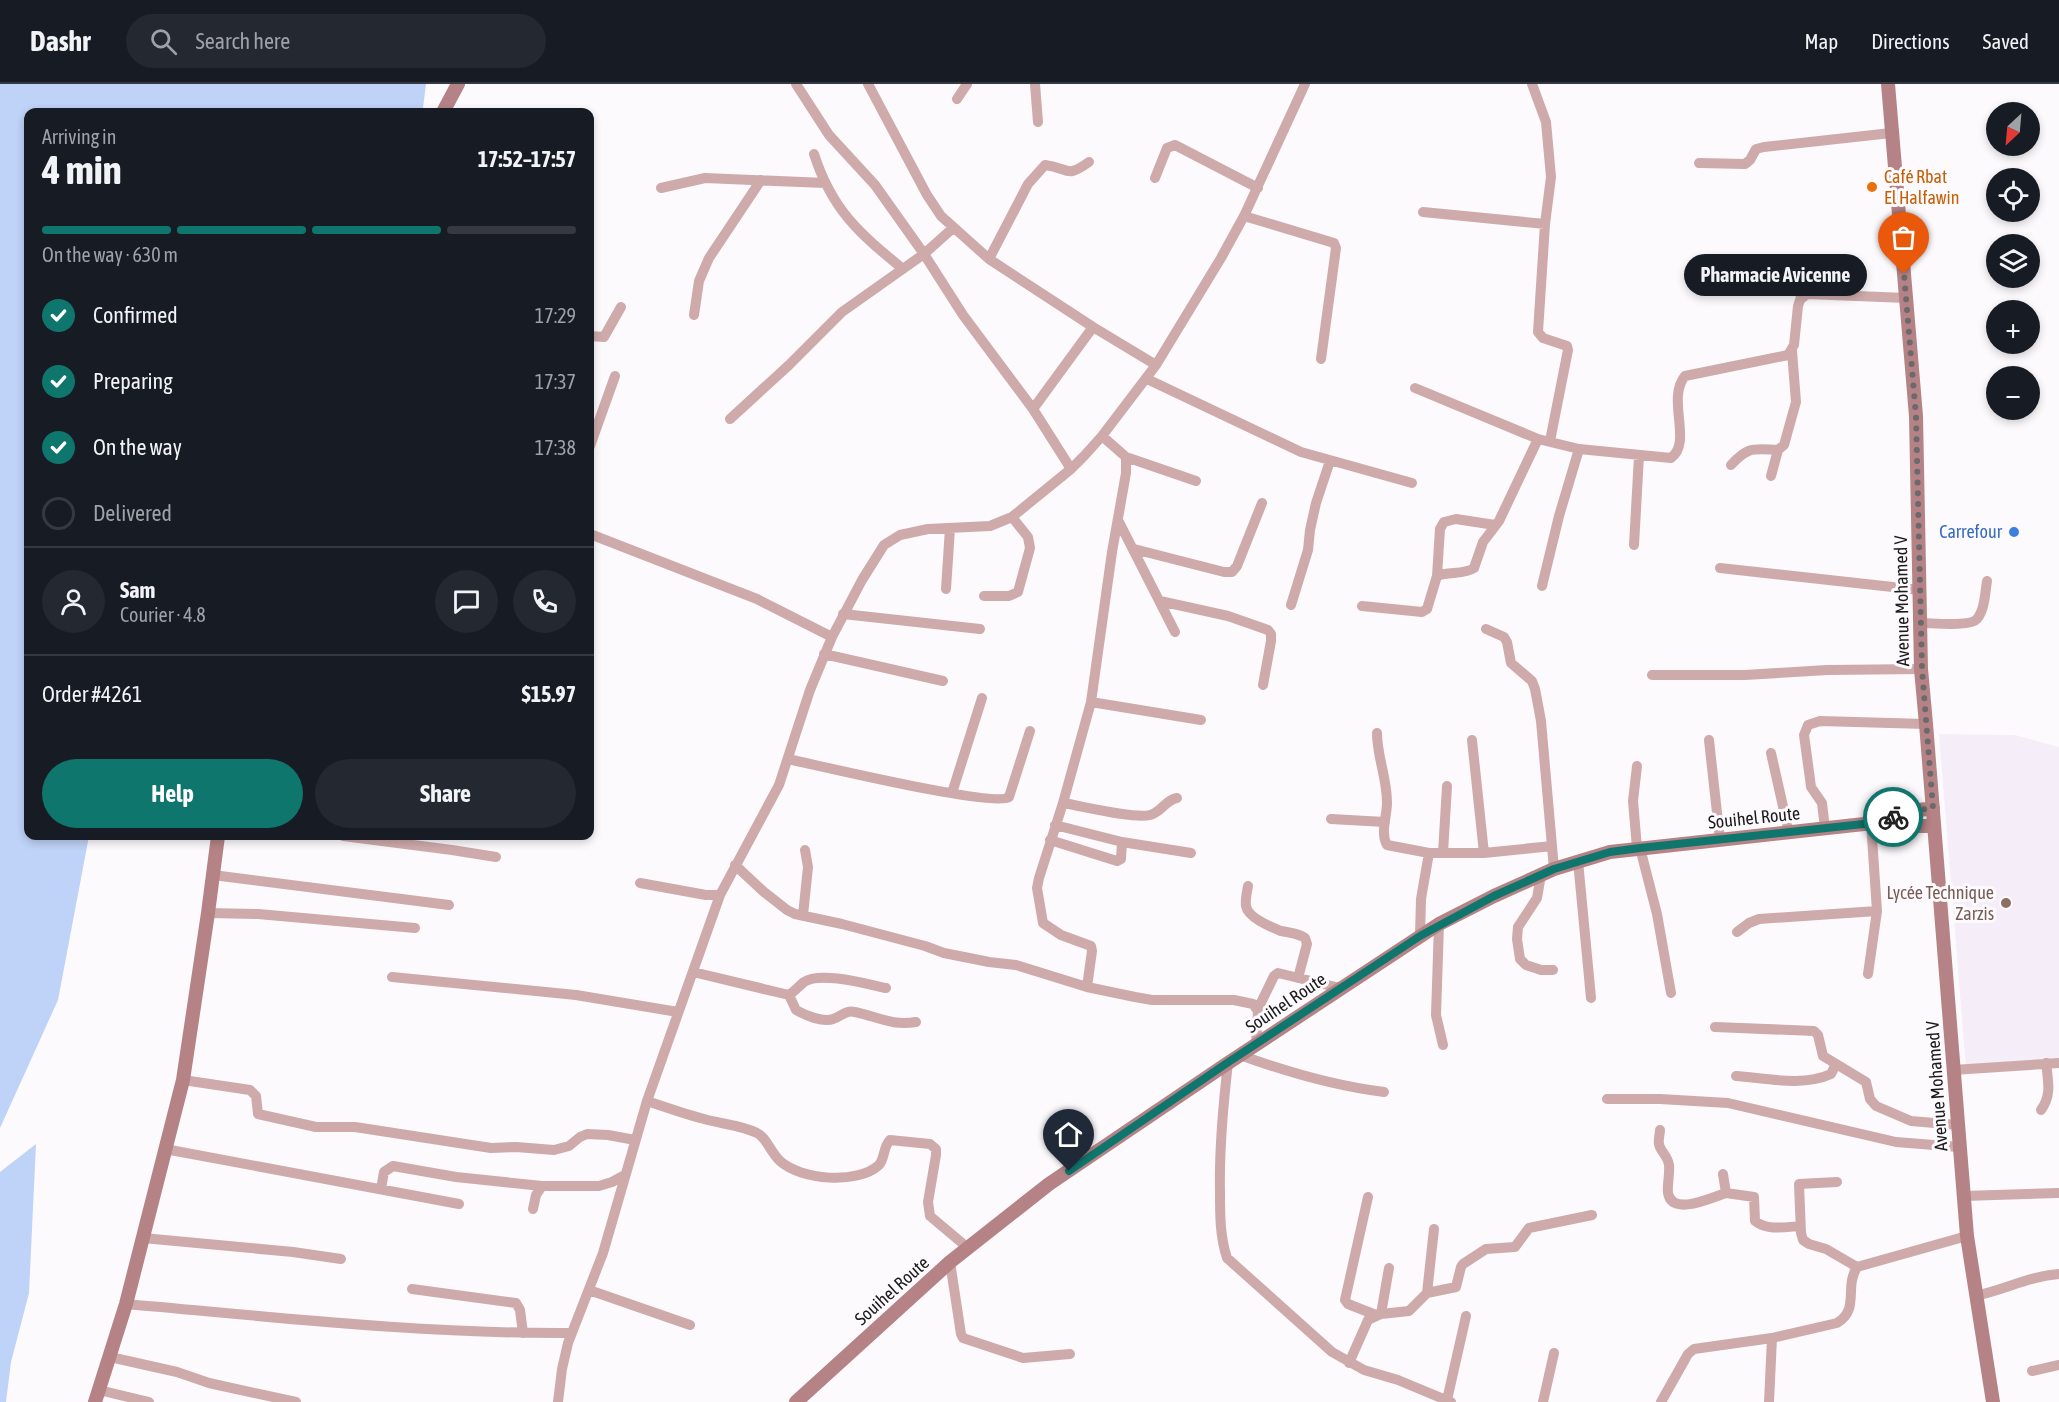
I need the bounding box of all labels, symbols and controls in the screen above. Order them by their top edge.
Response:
search box [126,14,546,68]
text: Dashr [30,25,90,57]
icon: search [147,25,180,58]
text: Search here [195,28,290,54]
text: Map [1804,29,1838,53]
text: Directions [1871,29,1950,53]
text: Saved [1983,29,2029,53]
north arrow [1986,102,2040,156]
map controls [1986,102,2040,420]
text: Arriving in [42,125,116,148]
text: 17:52–17:57 [478,146,576,172]
text: 4 min [42,148,122,192]
place label: Café Rbat El Halfawin [1884,166,1959,208]
button: locate [1986,168,2040,222]
marker: Café Rbat El Halfawin [1865,180,1879,194]
pin [1878,212,1929,274]
icon: bag [1887,221,1920,254]
button: layers [1986,234,2040,288]
text: On the way · 630 m [42,243,178,266]
callout: Pharmacie Avicenne [1685,253,1868,295]
text: Pharmacie Avicenne [1701,263,1850,286]
icon: check [42,299,75,332]
button: + [1986,300,2040,354]
text: Confirmed [93,302,178,328]
text: 17:29 [535,304,576,327]
icon: check [42,365,75,398]
button: − [1986,366,2040,420]
text: Preparing [93,368,173,394]
text: 17:37 [535,370,576,393]
icon: check [42,431,75,464]
text: On the way [93,434,182,460]
text: 17:38 [535,436,576,459]
text: Delivered [93,500,172,526]
place label: Carrefour [1939,521,2003,542]
marker: Carrefour [2007,525,2021,539]
street label: Avenue Mohamed V [1890,535,1913,667]
button: person [42,570,105,633]
button: chat [435,570,498,633]
button: phone [513,570,576,633]
text: Sam [120,577,155,603]
text: Courier · 4.8 [120,603,206,626]
text: Order #4261 [42,681,142,707]
text: $15.97 [521,681,576,707]
button: Help [42,759,303,828]
button: Share [315,759,576,828]
courier [1863,787,1923,847]
icon: bike [1877,801,1910,834]
street label: Souihel Route [1707,802,1801,833]
place label: Lycée Technique Zarzis [1886,882,1994,924]
marker: Lycée Technique Zarzis [1999,896,2013,910]
street label: Souihel Route [1242,968,1330,1037]
street label: Avenue Mohamed V [1921,1020,1952,1152]
pin [1043,1109,1094,1171]
icon: home [1052,1118,1085,1151]
street label: Souihel Route [850,1252,933,1329]

